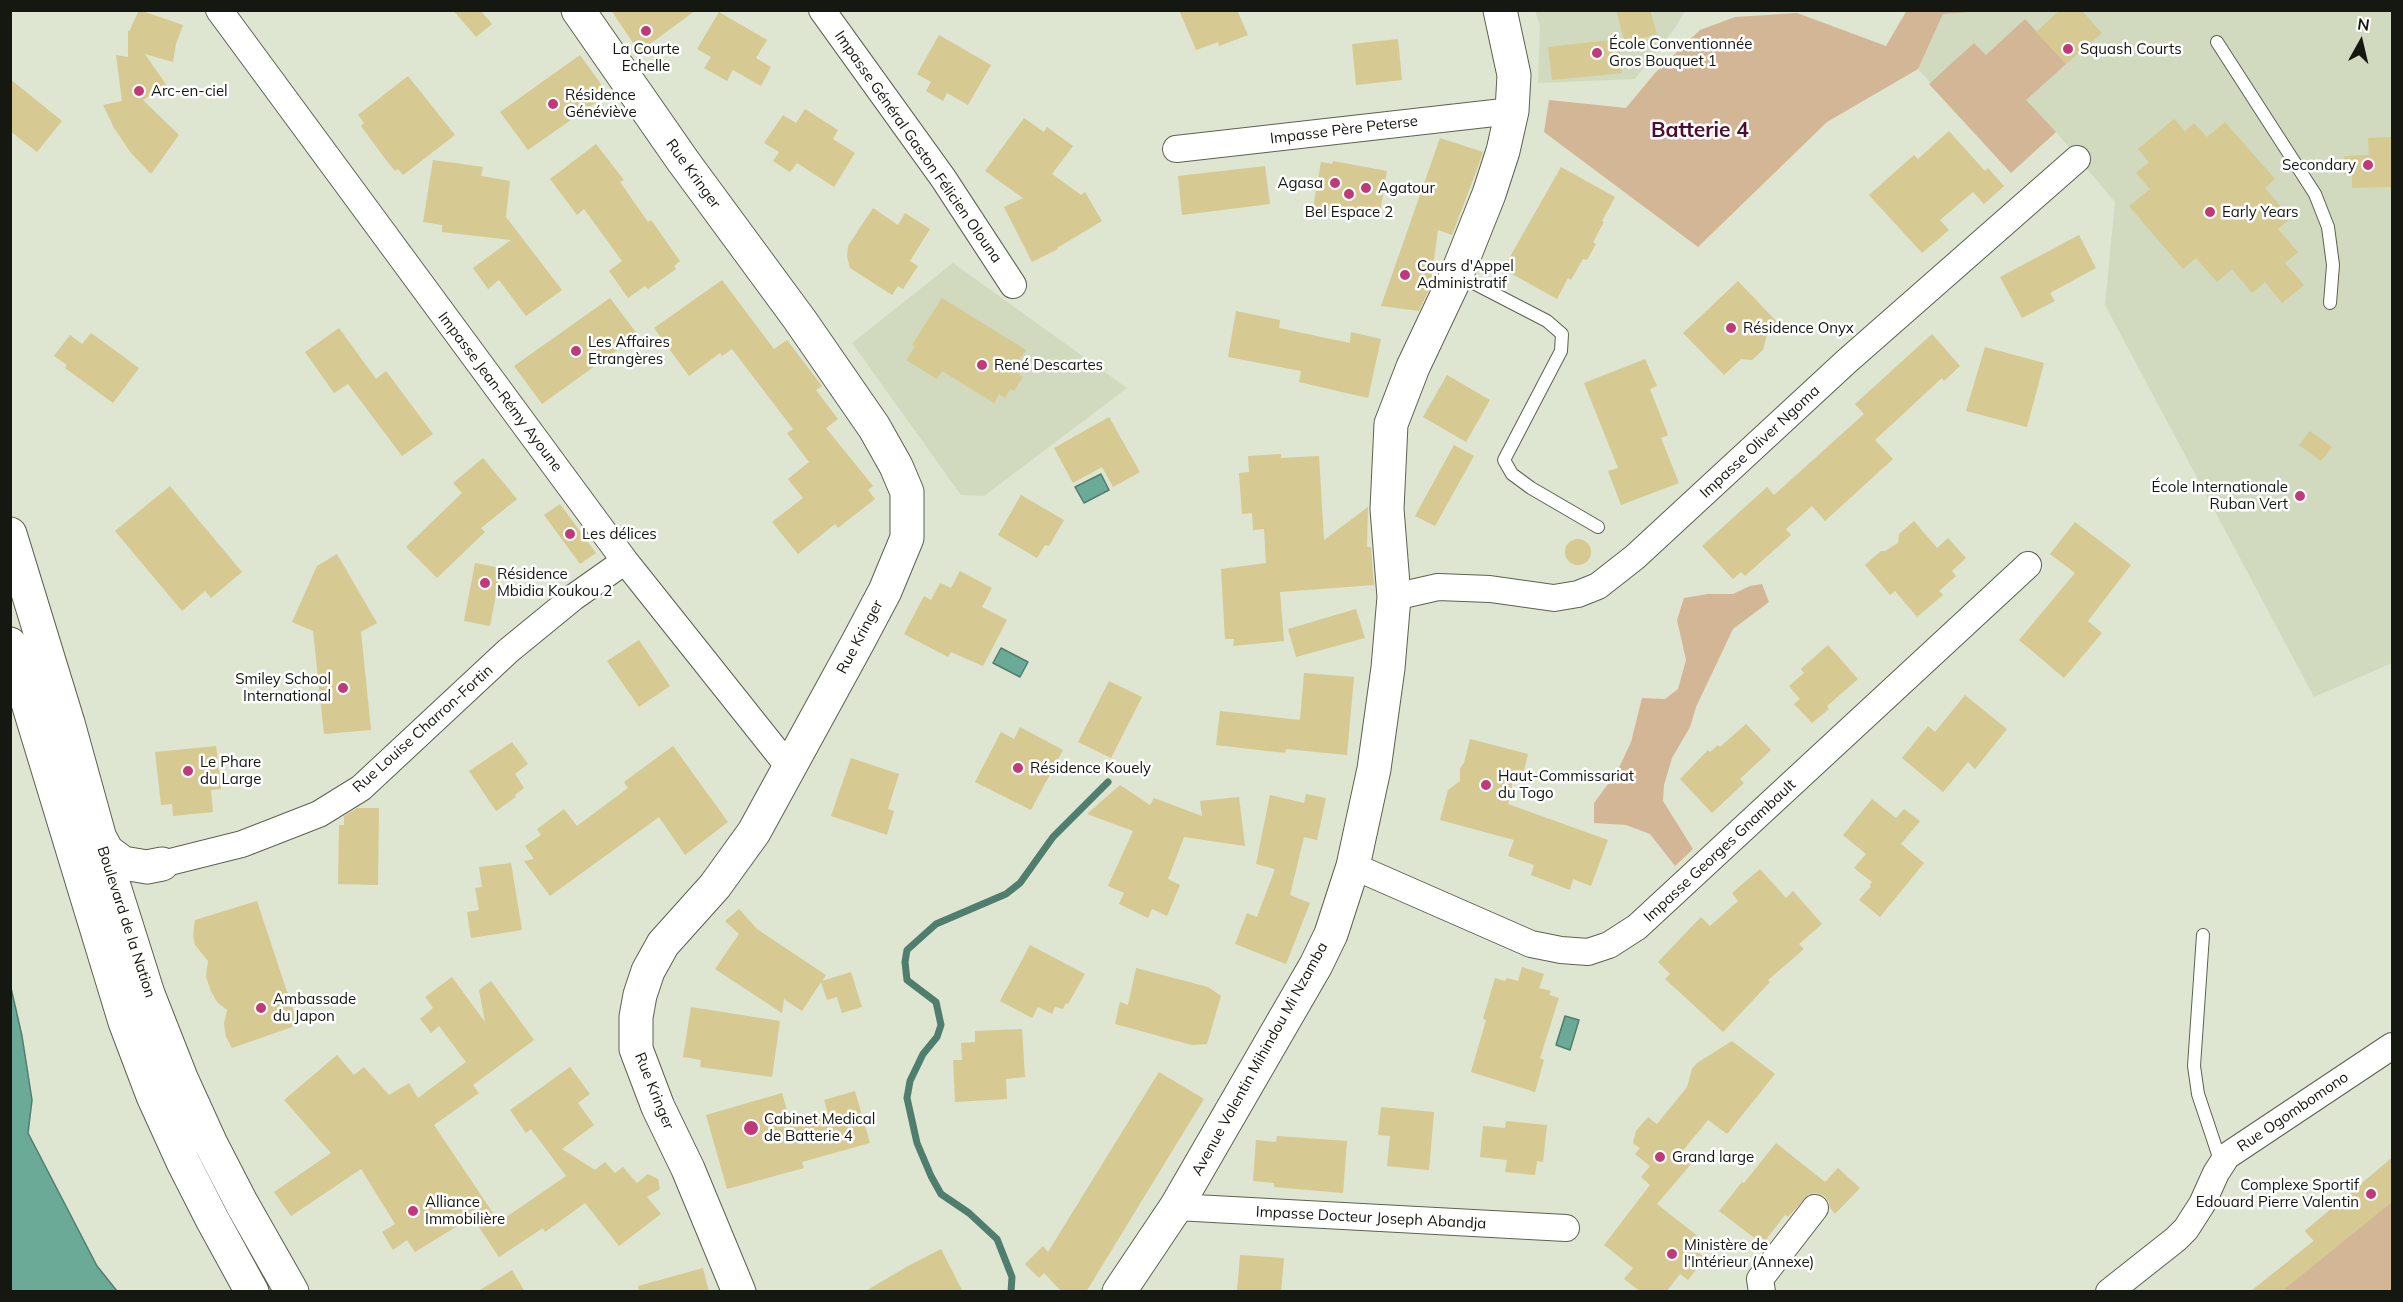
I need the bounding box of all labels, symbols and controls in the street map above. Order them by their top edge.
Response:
north arrow [2331,12,2391,72]
text: N [2356,13,2371,35]
marker: La Courte Echelle [639,24,653,38]
street label: Impasse Général Gaston Félicien Olouna [831,27,1005,267]
place label: École Conventionnée Gros Bouquet 1 [1609,35,1752,70]
place label: La Courte Echelle [612,40,680,75]
place label: Squash Courts [2080,40,2182,58]
marker: Squash Courts [2061,42,2075,56]
marker: École Conventionnée Gros Bouquet 1 [1590,46,1604,60]
place label: Arc-en-ciel [151,82,228,100]
marker: Arc-en-ciel [132,84,146,98]
place label: Résidence Généviève [565,86,637,121]
marker: Résidence Généviève [546,97,560,111]
street label: Impasse Père Peterse [1269,112,1419,148]
district label: Batterie 4 [1651,118,1749,144]
street label: Rue Kringer [662,136,724,212]
place label: Secondary [2282,156,2356,174]
marker: Secondary [2361,158,2375,172]
place label: Agasa [1278,174,1323,192]
marker: Agasa [1328,176,1342,190]
place label: Agatour [1378,179,1435,197]
marker: Agatour [1359,181,1373,195]
marker: Bel Espace 2 [1342,187,1356,201]
place label: Bel Espace 2 [1305,203,1393,221]
place label: Early Years [2222,203,2298,221]
marker: Early Years [2203,205,2217,219]
place label: Cours d'Appel Administratif [1417,257,1514,292]
marker: Cours d'Appel Administratif [1398,268,1412,282]
street label: Impasse Jean-Rémy Ayoune [434,309,566,475]
place label: Résidence Onyx [1743,319,1854,337]
marker: Résidence Onyx [1724,321,1738,335]
place label: Les Affaires Etrangères [588,333,670,368]
marker: Les Affaires Etrangères [569,344,583,358]
place label: René Descartes [994,356,1103,374]
marker: René Descartes [975,358,989,372]
street label: Impasse Oliver Ngoma [1696,382,1824,502]
place label: École Internationale Ruban Vert [2152,478,2288,513]
marker: École Internationale Ruban Vert [2293,489,2307,503]
place label: Les délices [582,525,657,543]
marker: Les délices [563,527,577,541]
place label: Résidence Mbidia Koukou 2 [497,565,612,600]
marker: Résidence Mbidia Koukou 2 [478,576,492,590]
street label: Rue Kringer [833,597,887,677]
street label: Rue Louise Charron-Fortin [349,661,497,797]
place label: Smiley School International [235,670,331,705]
marker: Smiley School International [336,681,350,695]
place label: Le Phare du Large [200,753,261,788]
place label: Résidence Kouely [1030,759,1151,777]
marker: Résidence Kouely [1011,761,1025,775]
marker: Le Phare du Large [181,764,195,778]
place label: Haut-Commissariat du Togo [1498,767,1634,802]
street label: Impasse Georges Gnambault [1640,776,1800,926]
marker: Haut-Commissariat du Togo [1479,778,1493,792]
street label: Boulevard de la Nation [93,844,159,1000]
street label: Avenue Valentin Mihindou Mi Nzamba [1188,939,1332,1179]
place label: Ambassade du Japon [273,990,356,1025]
marker: Ambassade du Japon [254,1001,268,1015]
street label: Rue Kringer [630,1050,678,1132]
street label: Rue Ogombomono [2234,1068,2352,1156]
place label: Cabinet Medical de Batterie 4 [764,1110,875,1145]
marker: Cabinet Medical de Batterie 4 [742,1119,760,1137]
place label: Grand large [1672,1148,1754,1166]
marker: Grand large [1653,1150,1667,1164]
place label: Complexe Sportif Edouard Pierre Valentin [2196,1176,2359,1211]
marker: Complexe Sportif Edouard Pierre Valentin [2364,1187,2378,1201]
place label: Alliance Immobilière [425,1193,505,1228]
street label: Impasse Docteur Joseph Abandja [1255,1203,1487,1233]
marker: Alliance Immobilière [406,1204,420,1218]
place label: Ministère de l'Intérieur (Annexe) [1684,1236,1814,1271]
marker: Ministère de l'Intérieur (Annexe) [1665,1247,1679,1261]

